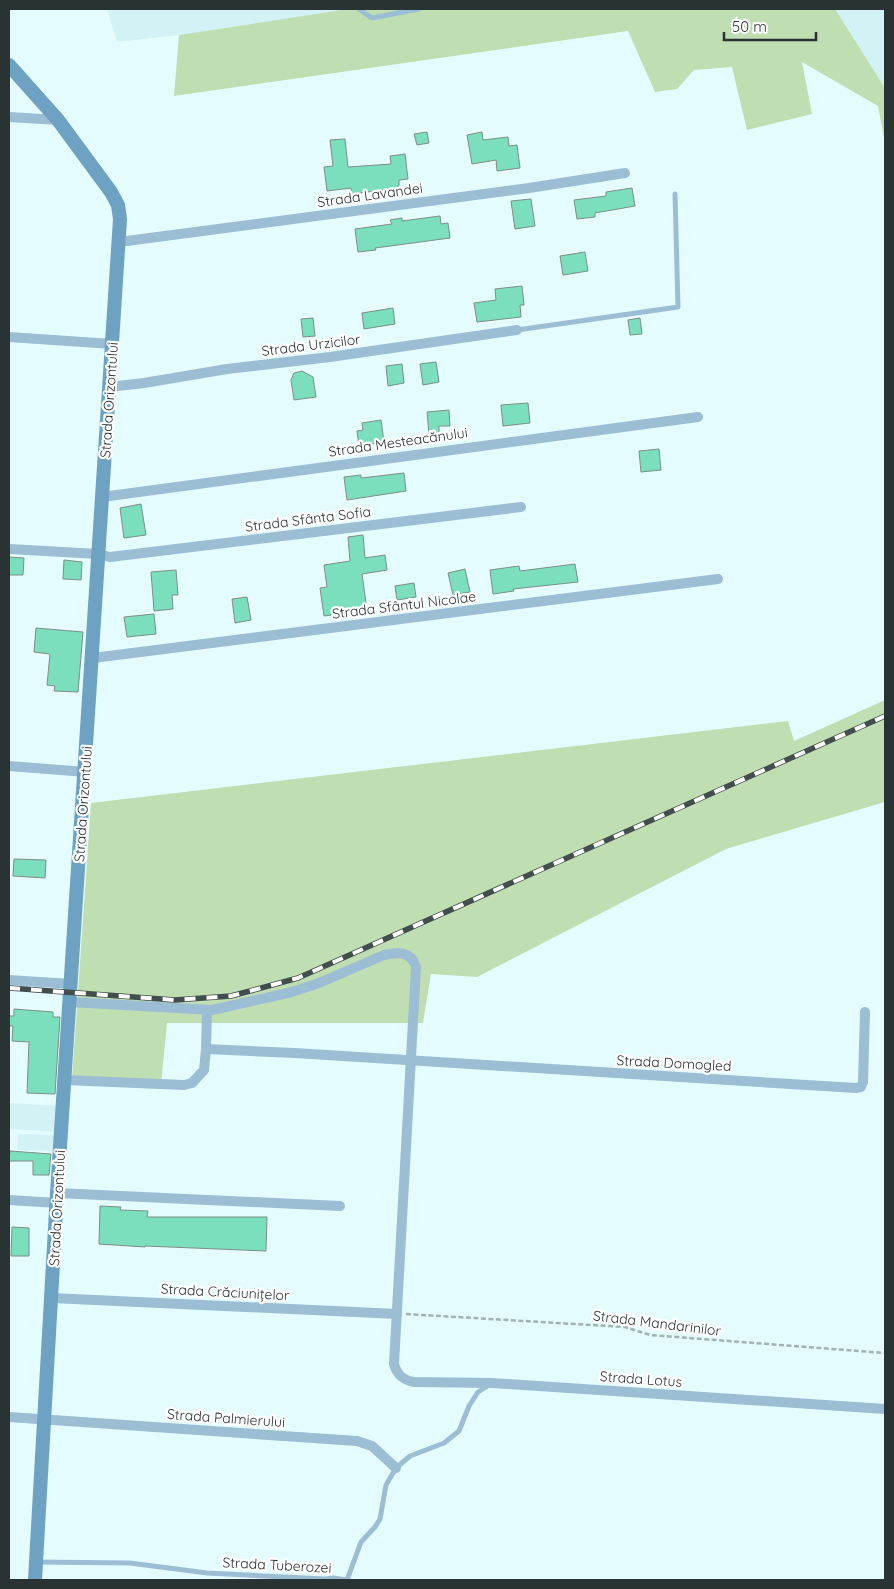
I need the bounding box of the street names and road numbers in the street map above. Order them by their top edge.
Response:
street label: Strada Lavandei [316,179,424,211]
street label: Strada Urzicilor [261,330,362,360]
street label: Strada Orizontului [96,341,122,459]
street label: Strada Mesteacănului [327,423,469,461]
street label: Strada Sfânta Sofia [244,502,372,536]
street label: Strada Sfântul Nicolae [331,587,477,623]
street label: Strada Orizontului [70,745,96,863]
street label: Strada Domogled [616,1051,732,1075]
street label: Strada Orizontului [45,1150,69,1266]
street label: Strada Crăciunițelor [160,1280,290,1304]
street label: Strada Mandarinilor [592,1306,723,1340]
street label: Strada Lotus [599,1367,683,1391]
street label: Strada Palmierului [166,1405,286,1431]
street label: Strada Tuberozei [222,1553,332,1577]

